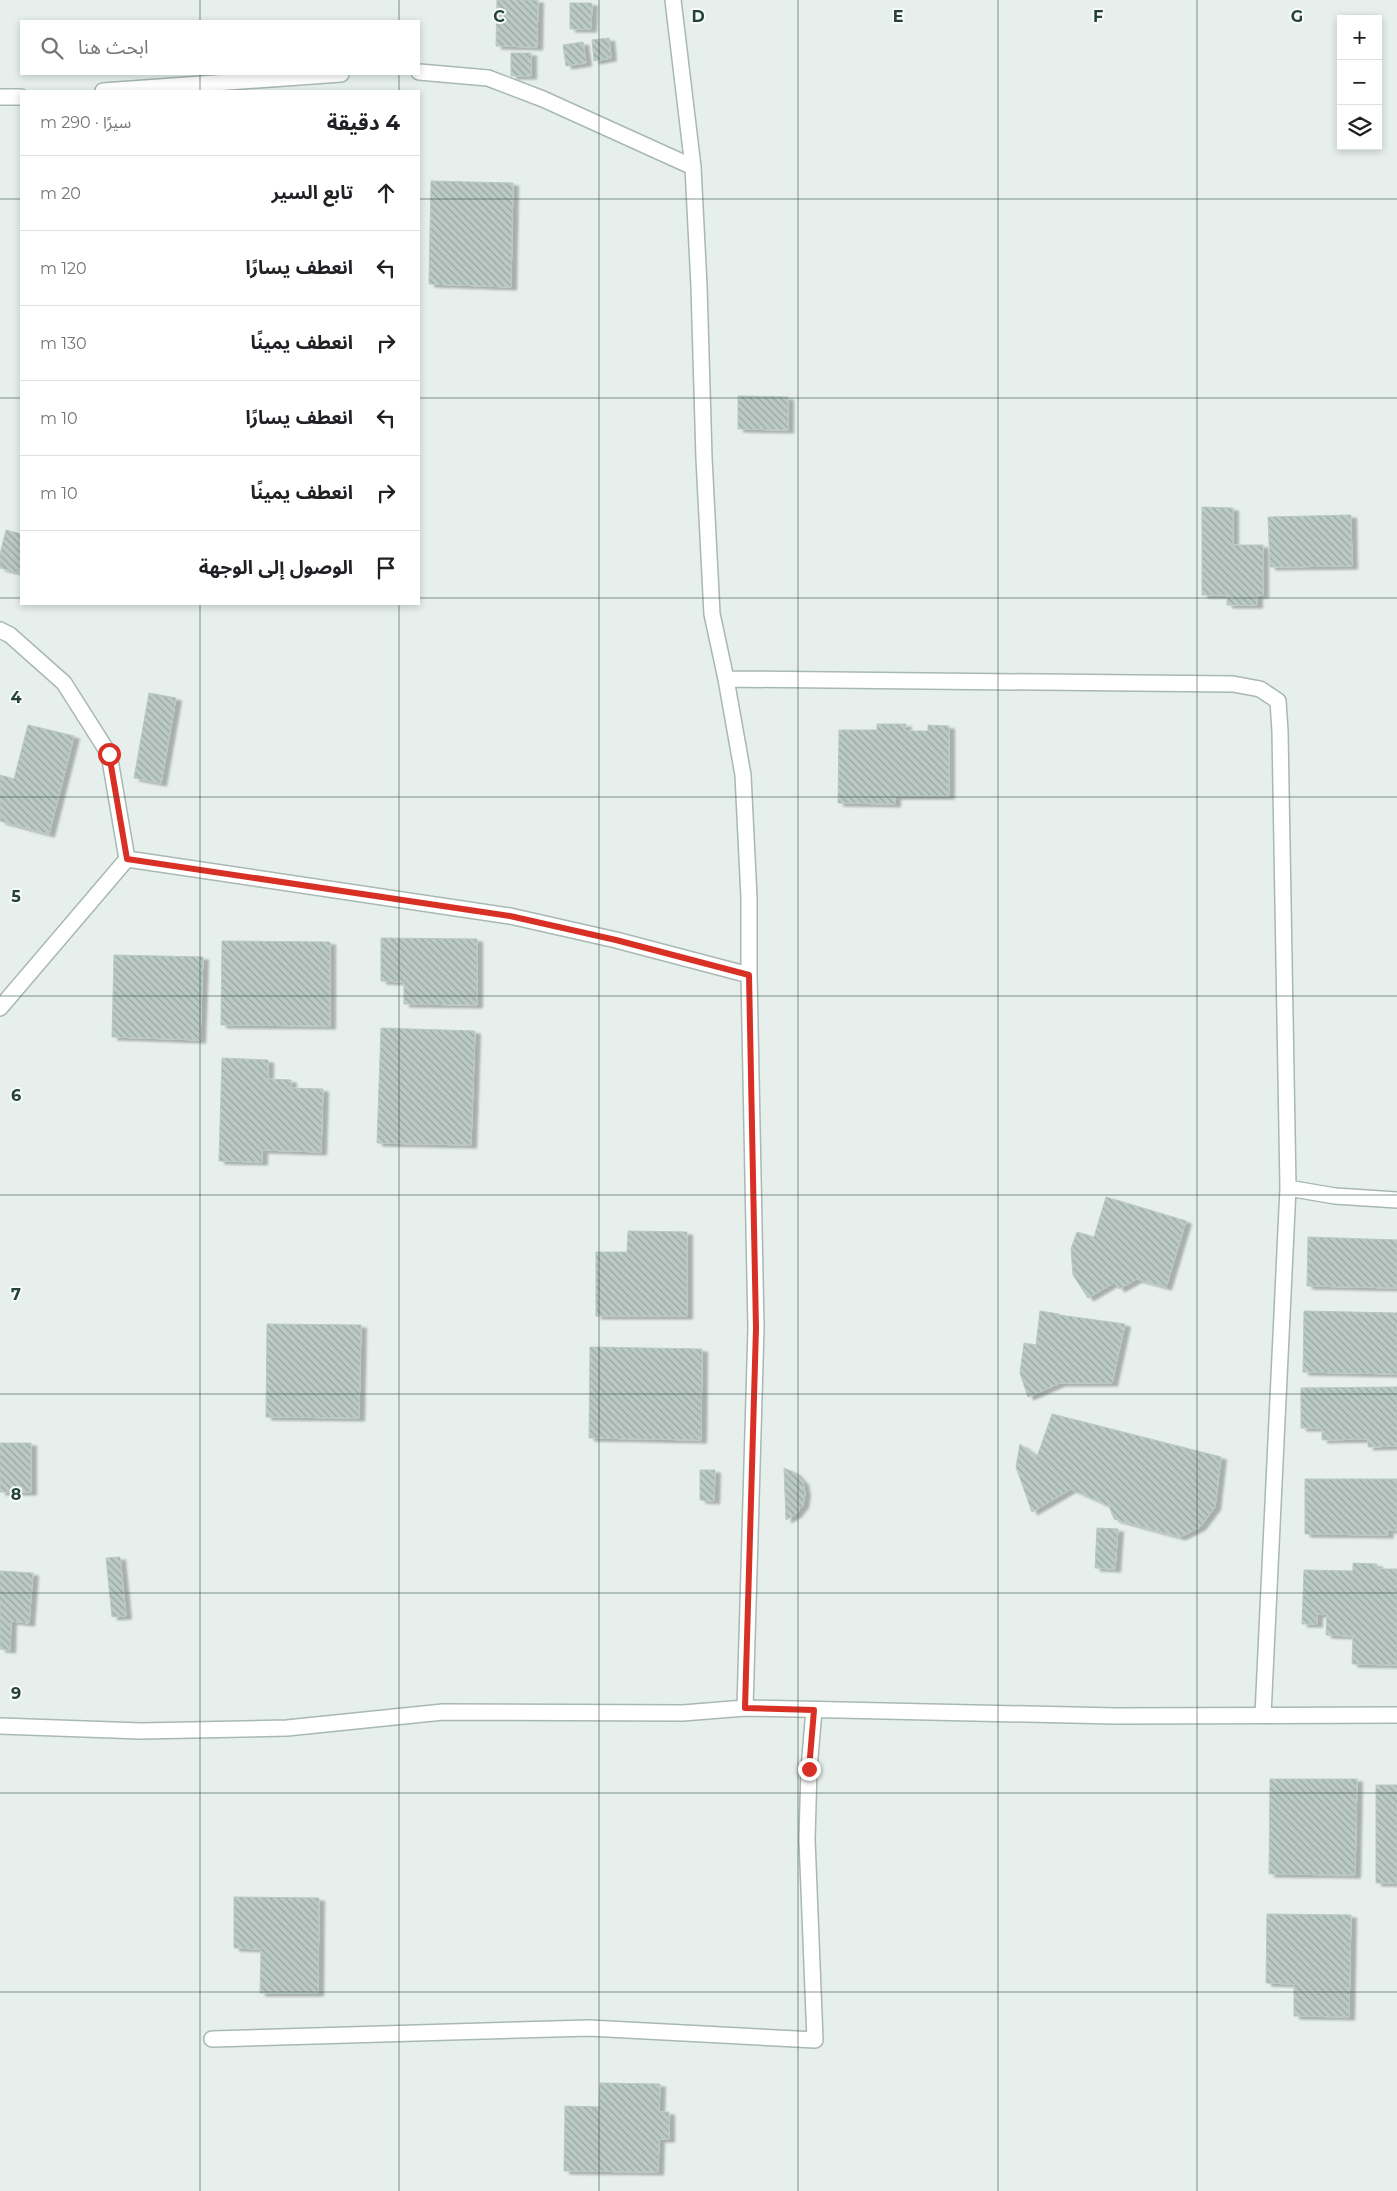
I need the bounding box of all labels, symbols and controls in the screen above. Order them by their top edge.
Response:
text: C [493,7,505,26]
text: D [691,7,705,26]
text: E [893,7,903,26]
text: F [1093,7,1103,26]
text: G [1291,7,1303,26]
map controls [1337,15,1382,150]
button: + [1337,15,1382,60]
search box [20,20,420,75]
icon: search [38,34,66,62]
text: ابحث هنا [78,36,148,59]
button: − [1337,60,1382,105]
button: layers [1337,105,1382,150]
text: 4 دقيقة [327,110,400,135]
text: سيرًا · 290 m [40,113,131,132]
icon: ahead [372,179,400,207]
text: تابع السير [271,181,353,204]
text: 20 m [40,184,81,203]
icon: left [372,254,400,282]
text: انعطف يسارًا [246,256,353,279]
text: 120 m [40,259,87,278]
icon: right [372,329,400,357]
text: انعطف يمينًا [250,331,353,354]
text: 130 m [40,334,87,353]
icon: left [372,404,400,432]
text: انعطف يسارًا [246,406,353,429]
text: 10 m [40,409,78,428]
icon: right [372,479,400,507]
text: انعطف يمينًا [250,481,353,504]
text: 10 m [40,484,78,503]
icon: arrive [372,554,400,582]
text: الوصول إلى الوجهة [199,556,353,579]
text: 4 [10,688,22,707]
route start [98,743,121,766]
text: 5 [11,887,21,906]
text: 6 [11,1086,21,1105]
text: 7 [11,1285,21,1304]
text: 8 [11,1485,21,1504]
text: 9 [11,1684,21,1703]
route end [798,1758,821,1781]

